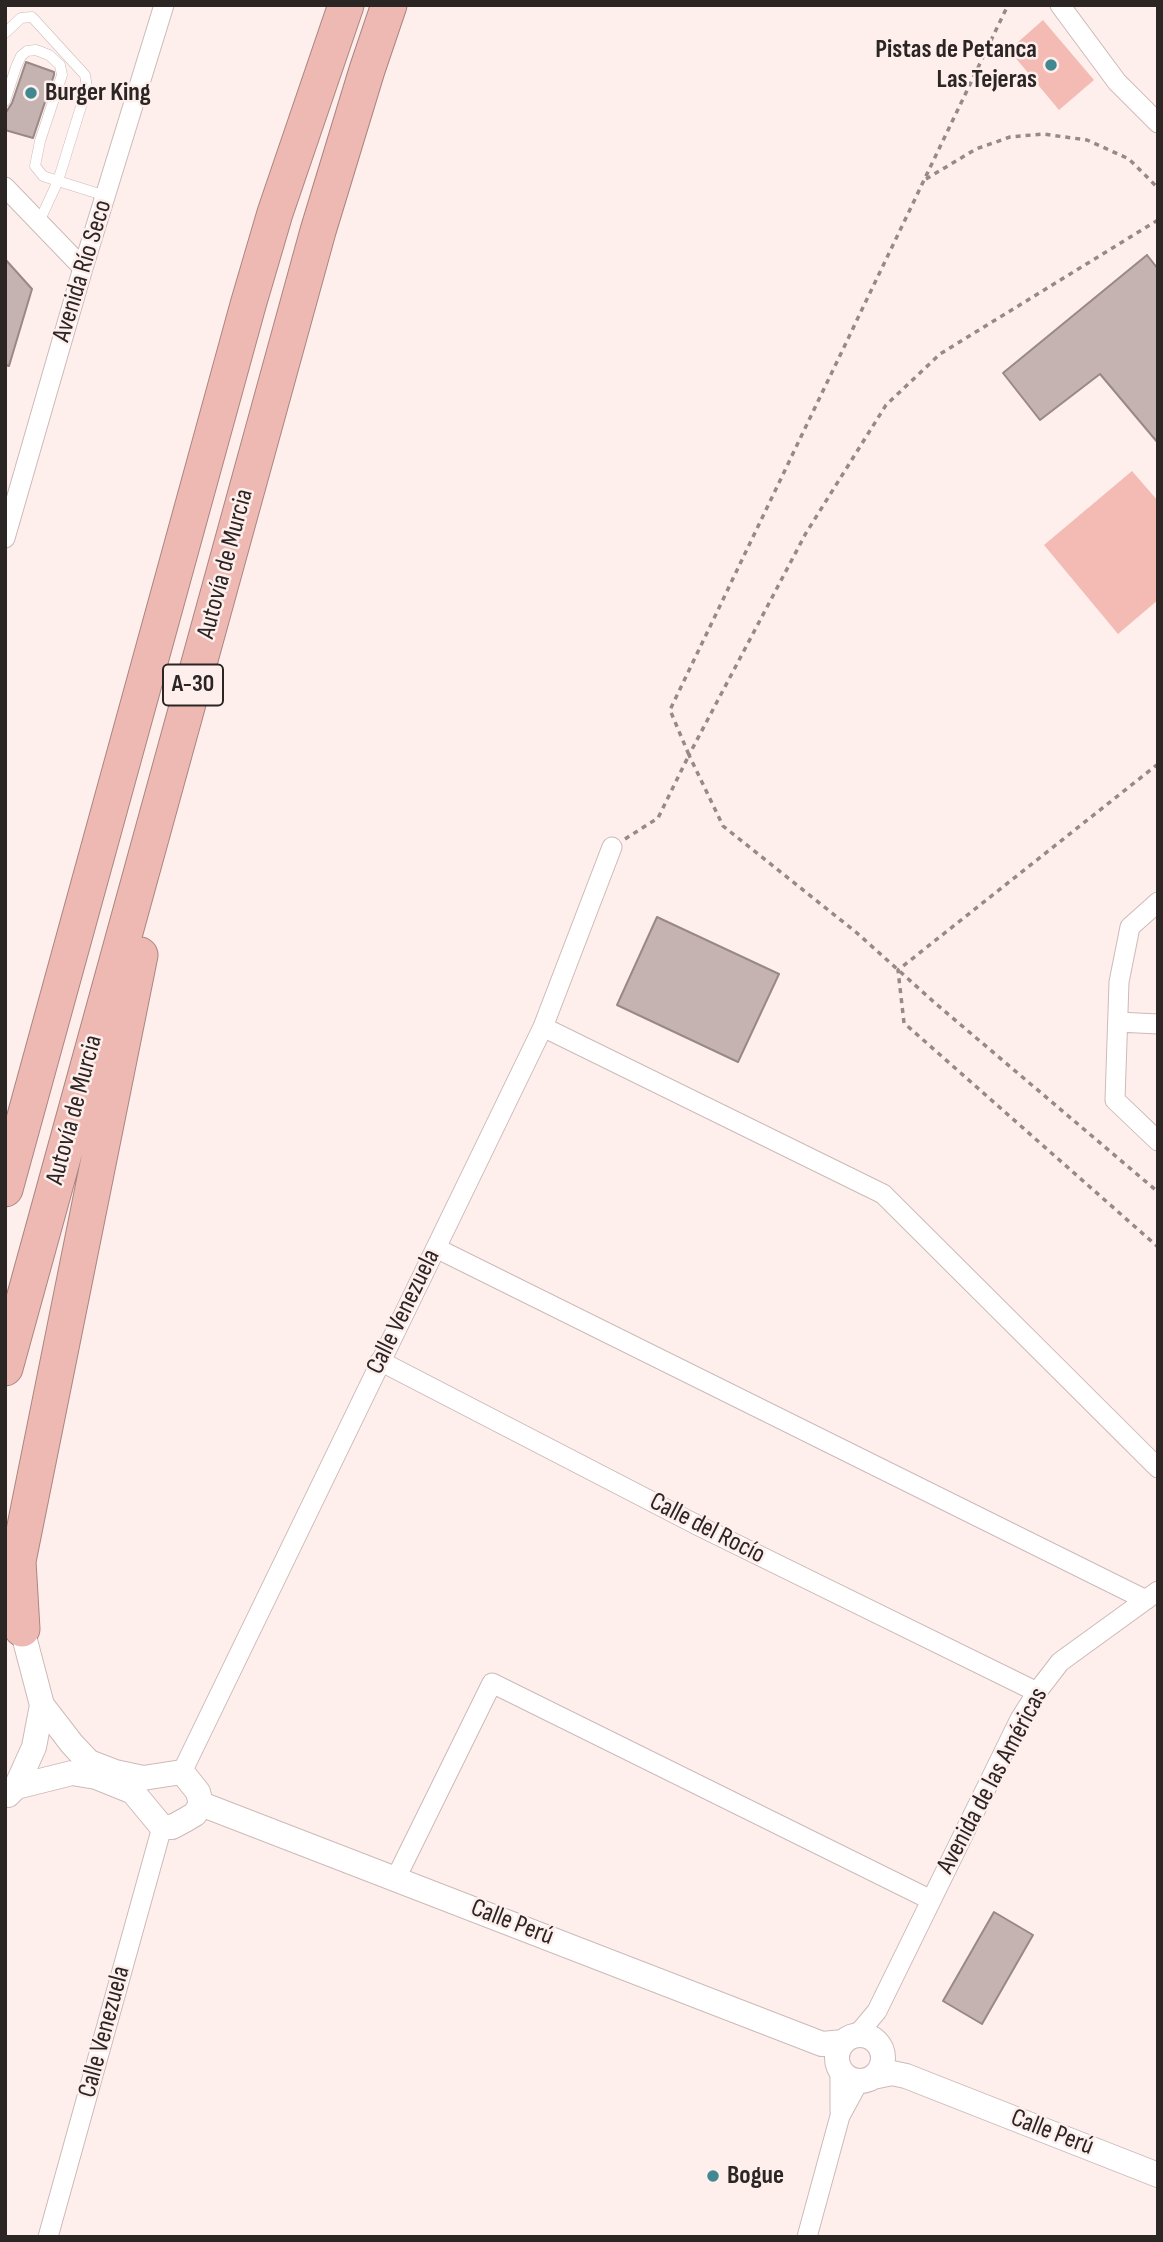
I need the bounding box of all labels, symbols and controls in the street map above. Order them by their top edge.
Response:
place label: Pistas de Petanca Las Tejeras [875,34,1037,96]
marker: Pistas de Petanca Las Tejeras [1043,57,1059,73]
place label: Burger King [45,77,151,109]
marker: Burger King [23,85,39,101]
street label: Avenida Río Seco [47,196,119,346]
street label: Autovía de Murcia [191,486,261,642]
road number: A-30 [163,664,223,706]
street label: Autovía de Murcia [40,1032,110,1188]
street label: Calle Venezuela [360,1245,448,1379]
street label: Calle del Rocío [644,1487,770,1571]
street label: Avenida de las Américas [931,1683,1055,1879]
street label: Calle Perú [466,1893,558,1953]
street label: Calle Venezuela [72,1963,138,2101]
street label: Calle Perú [1006,2103,1098,2163]
place label: Bogue [727,2160,784,2192]
marker: Bogue [705,2168,721,2184]

